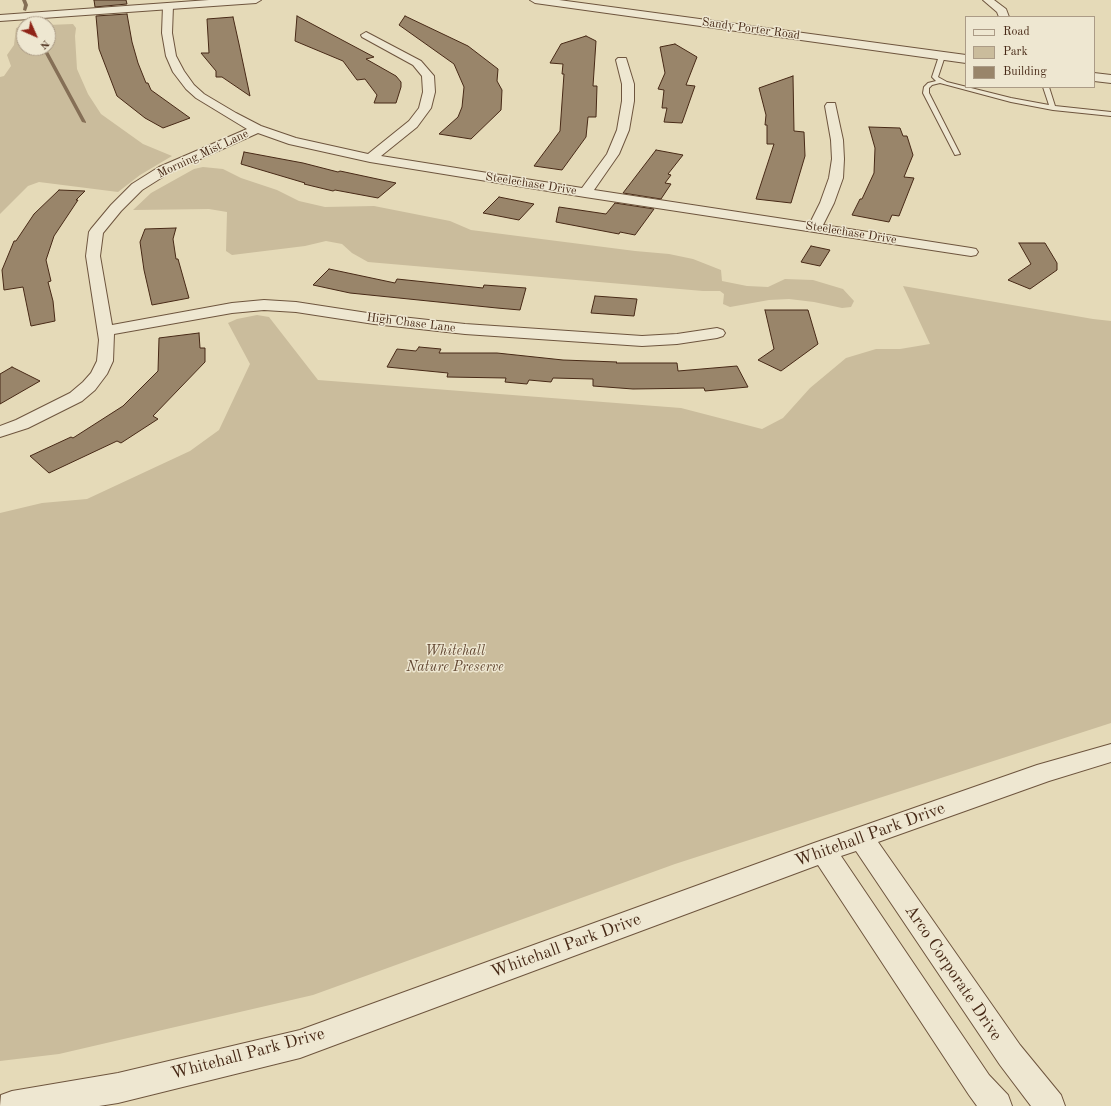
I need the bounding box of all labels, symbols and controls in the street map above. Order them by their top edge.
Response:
street label: Sandy Porter Road [701,15,801,43]
north arrow [16,16,56,56]
legend [965,16,1095,88]
text: Road [1003,26,1030,38]
text: N [37,37,51,51]
text: Park [1003,46,1028,58]
text: Building [1003,66,1047,78]
street label: Morning Mist Lane [155,127,251,181]
street label: Steelechase Drive [484,170,578,198]
street label: Steelechase Drive [804,219,898,247]
street label: High Chase Lane [366,310,456,336]
park label: Whitehall Nature Preserve [406,643,504,676]
street label: Whitehall Park Drive [792,798,948,872]
street label: Arco Corporate Drive [900,901,1006,1045]
street label: Whitehall Park Drive [488,909,644,983]
street label: Whitehall Park Drive [169,1024,327,1084]

